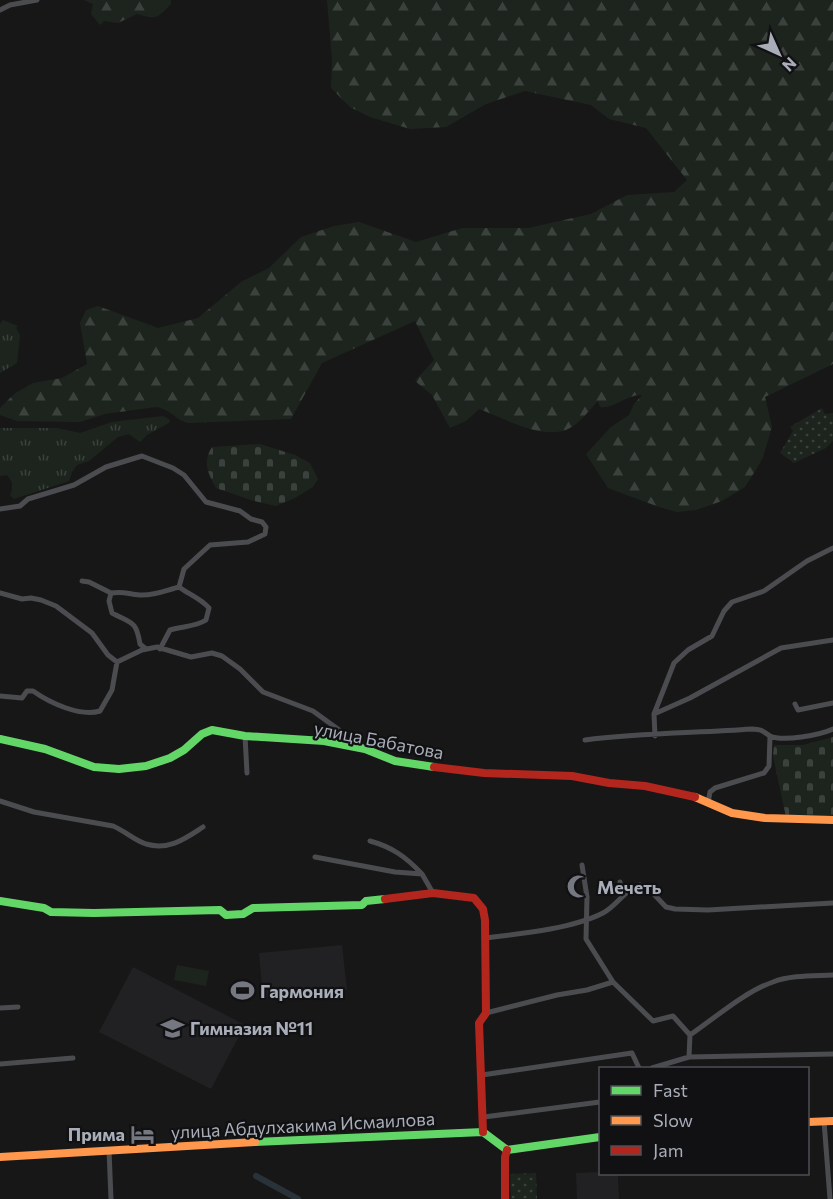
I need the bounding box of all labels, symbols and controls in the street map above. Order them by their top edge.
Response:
north arrow [749,24,809,84]
text: N [779,54,801,76]
street label: улица Бабатова [312,717,446,763]
mosque icon: Мечеть [566,874,592,900]
place label: Мечеть [597,876,662,898]
sports icon: Гармония [229,978,255,1004]
place label: Гармония [260,980,344,1002]
school or university icon: Гимназия №11 [159,1015,185,1041]
place label: Гимназия №11 [190,1017,313,1039]
legend [599,1067,809,1175]
text: Fast [653,1079,688,1101]
street label: улица Абдулхакима Исмаилова [170,1107,436,1143]
text: Slow [653,1109,693,1131]
hotel icon: Прима [130,1121,156,1147]
place label: Прима [68,1123,125,1145]
text: Jam [653,1139,683,1161]

